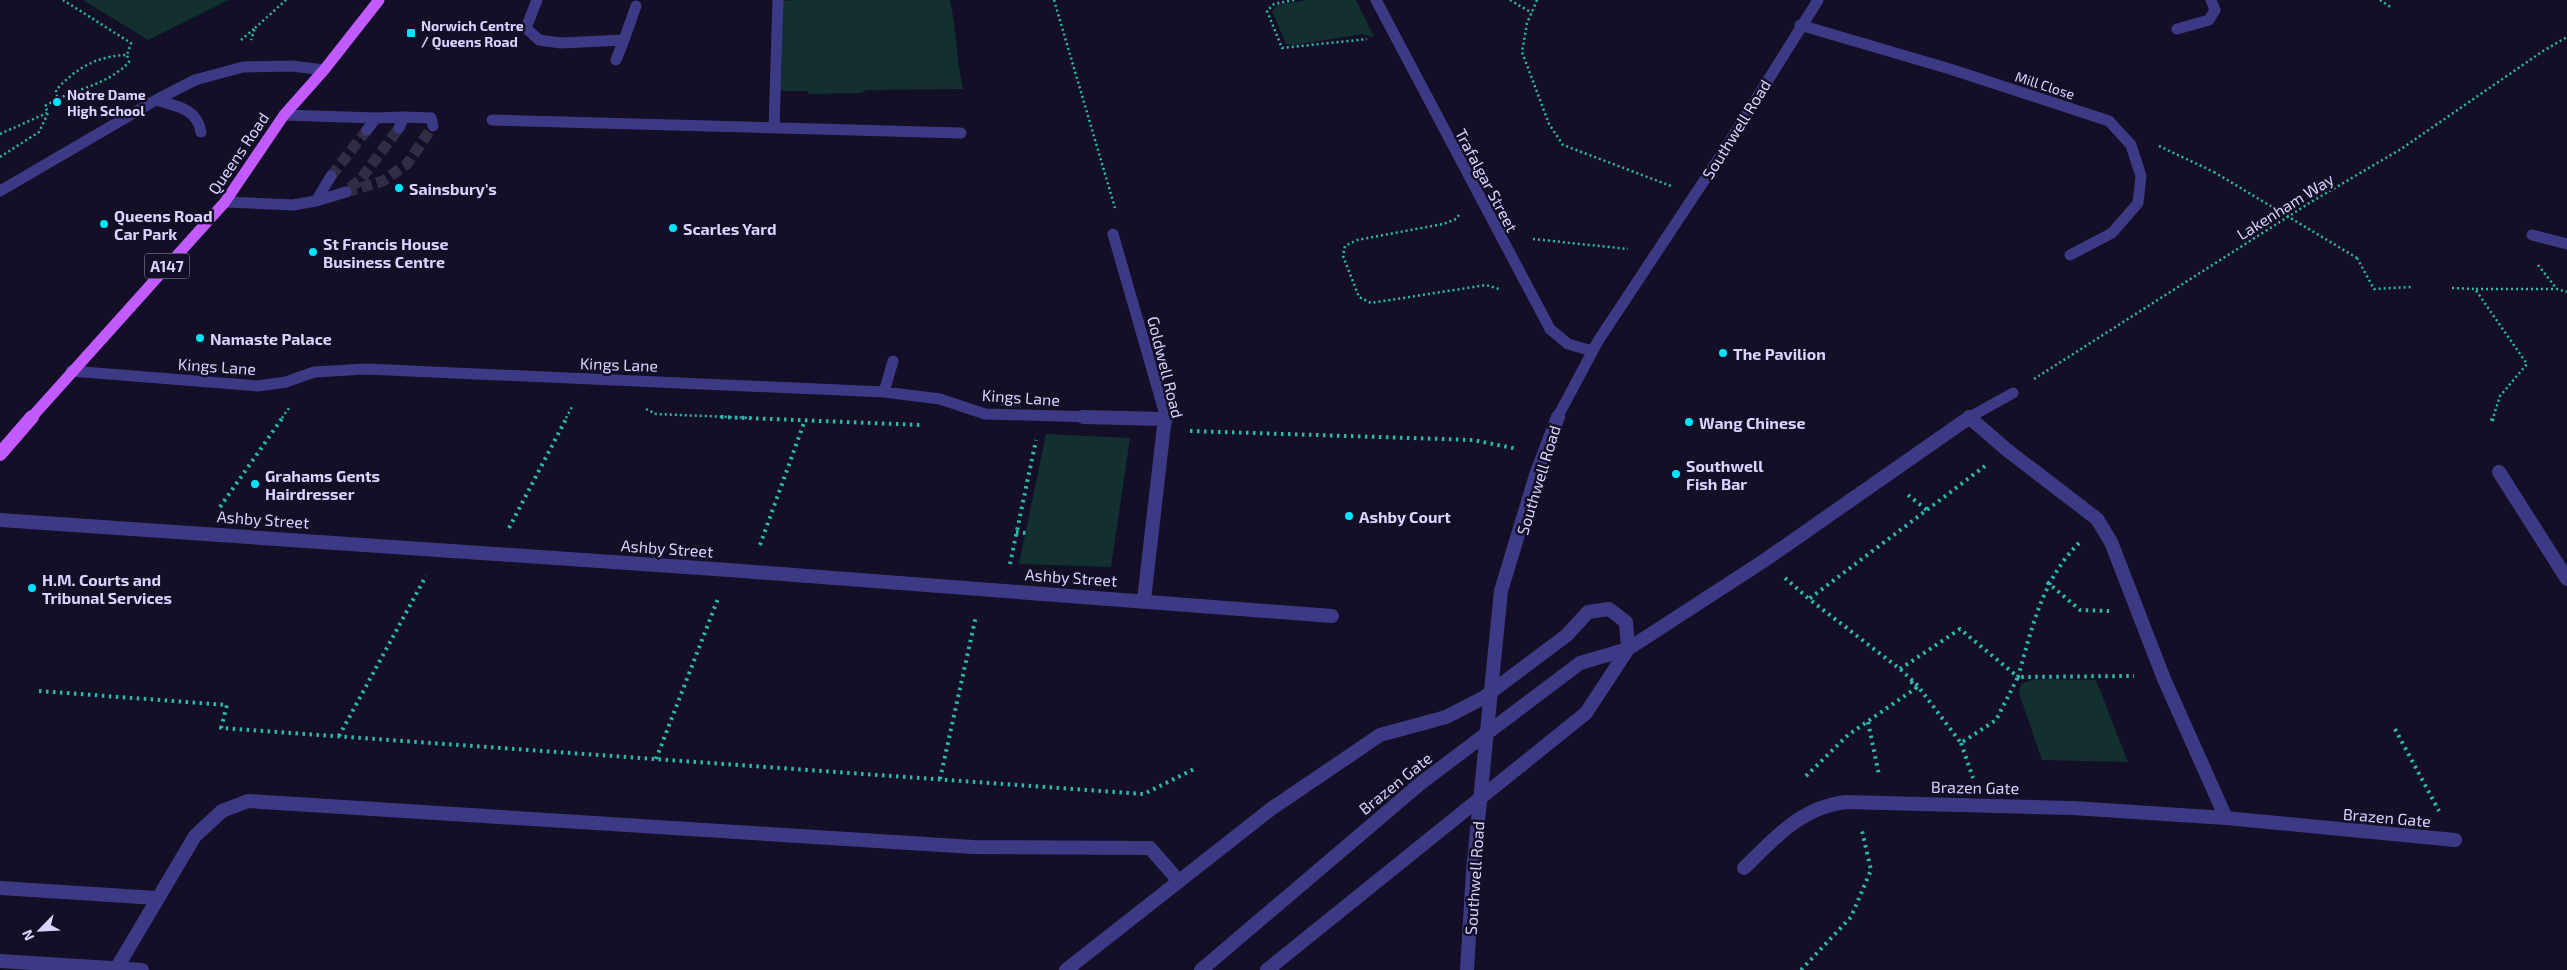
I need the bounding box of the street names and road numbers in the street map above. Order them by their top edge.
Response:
street label: Mill Close [2013,67,2077,103]
street label: Southwell Road [1698,76,1774,182]
street label: Queens Road [204,108,273,198]
street label: Trafalgar Street [1452,125,1522,235]
street label: Lakenham Way [2233,168,2337,243]
road number: A147 [144,254,190,278]
street label: Goldwell Road [1144,314,1188,420]
street label: Kings Lane [580,353,658,375]
street label: Kings Lane [177,354,257,378]
street label: Kings Lane [981,385,1061,409]
street label: Southwell Road [1512,423,1564,537]
street label: Ashby Street [216,506,310,532]
street label: Ashby Street [620,535,714,561]
street label: Ashby Street [1024,564,1118,590]
street label: Brazen Gate [1355,748,1435,818]
street label: Brazen Gate [1931,777,2019,797]
street label: Brazen Gate [2342,804,2432,830]
street label: Southwell Road [1461,821,1487,935]

